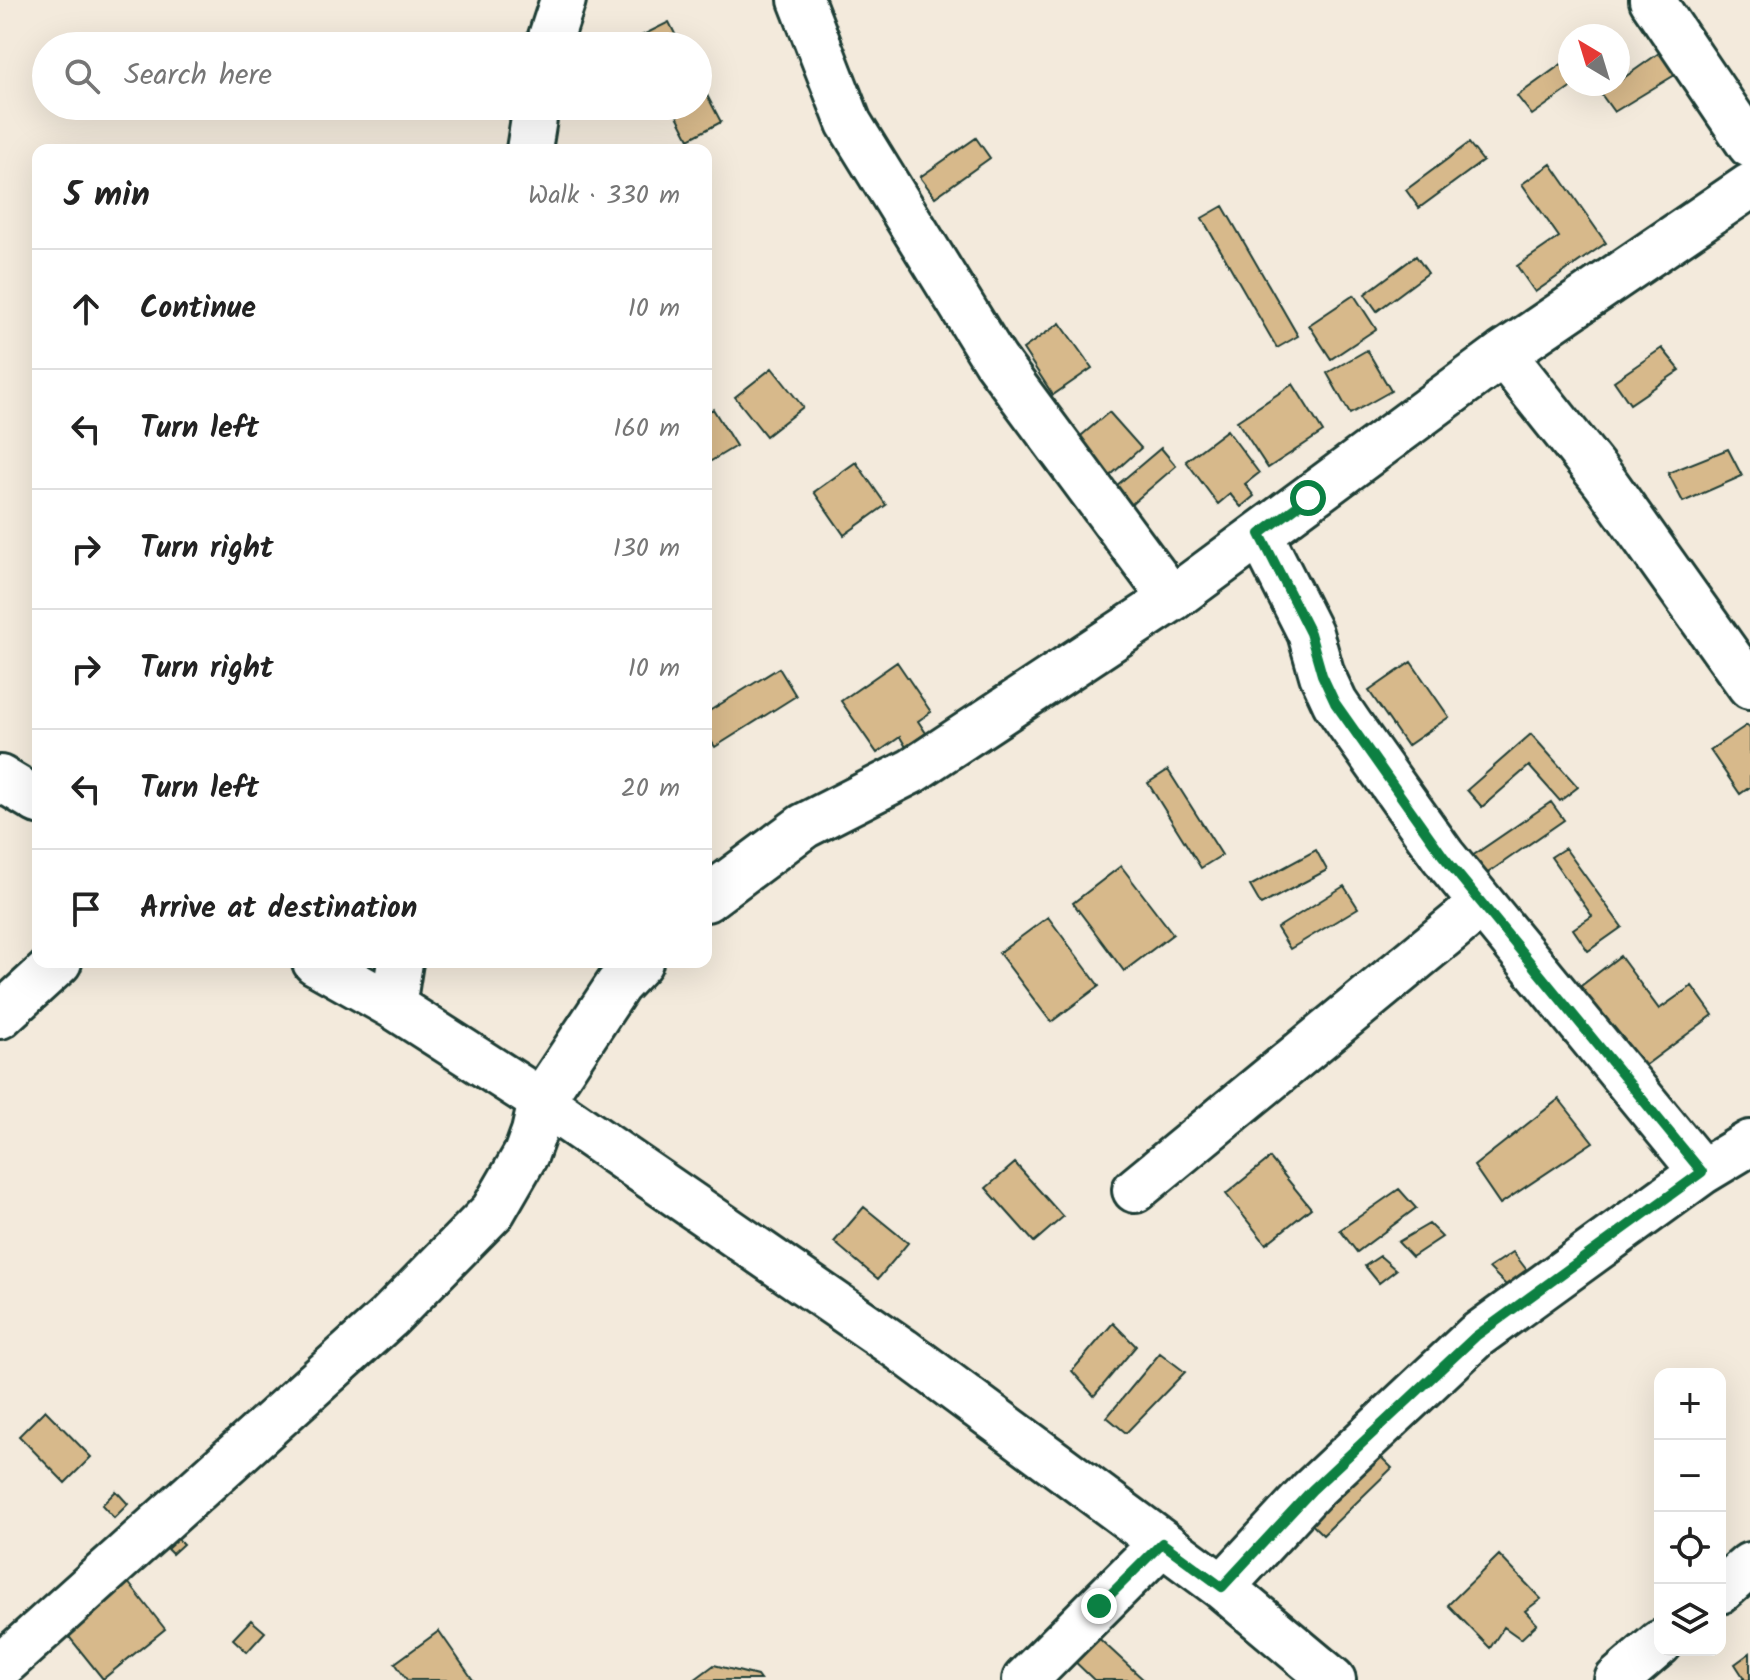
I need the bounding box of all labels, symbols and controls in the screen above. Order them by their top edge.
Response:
north arrow [1558,24,1630,96]
search box [32,32,712,120]
text: Search here [124,52,272,100]
icon: search [60,54,104,98]
text: 5 min [64,169,150,223]
text: Walk · 330 m [528,175,680,217]
text: Continue [140,285,256,333]
icon: ahead [64,287,108,331]
text: 10 m [628,288,680,330]
text: Turn left [140,405,259,453]
icon: left [64,407,108,451]
text: 160 m [613,408,680,450]
route start [1290,480,1326,516]
text: Turn right [140,525,273,573]
icon: right [64,527,108,571]
text: 130 m [613,528,680,570]
text: Turn right [140,645,273,693]
icon: right [64,647,108,691]
text: 10 m [628,648,680,690]
text: Turn left [140,765,259,813]
icon: left [64,767,108,811]
text: 20 m [621,768,680,810]
text: Arrive at destination [140,885,417,933]
icon: arrive [64,887,108,931]
map controls [1654,1368,1726,1656]
button: + [1654,1368,1726,1440]
button: − [1654,1440,1726,1512]
button: locate [1654,1512,1726,1584]
button: layers [1654,1584,1726,1656]
route end [1081,1588,1117,1624]

